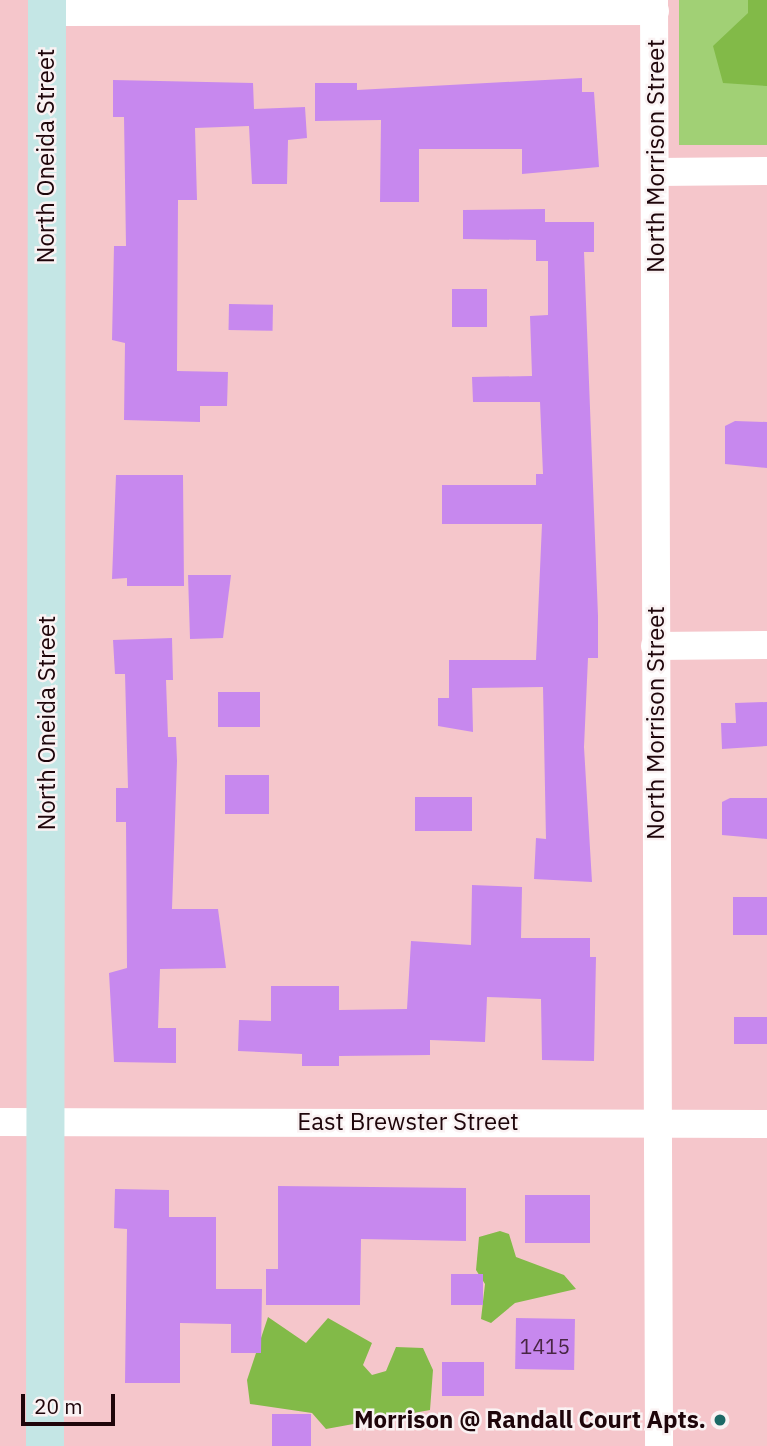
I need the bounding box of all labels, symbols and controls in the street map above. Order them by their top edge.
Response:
street label: North Morrison Street [642,39,670,273]
street label: North Oneida Street [32,48,60,264]
street label: North Morrison Street [642,606,670,840]
street label: North Oneida Street [33,615,61,831]
street label: East Brewster Street [297,1108,519,1136]
house number: 1415 [520,1333,570,1359]
scale bar [24,1380,119,1424]
text: 20 m [34,1392,83,1420]
place label: Morrison @ Randall Court Apts. [354,1406,706,1434]
marker: Morrison @ Randall Court Apts. [712,1412,728,1428]

